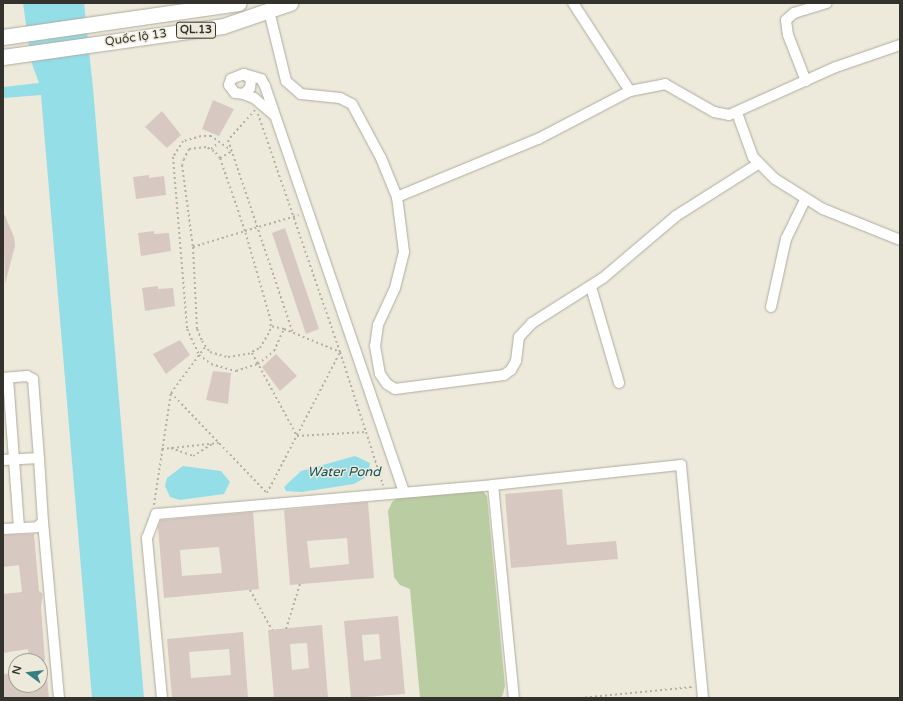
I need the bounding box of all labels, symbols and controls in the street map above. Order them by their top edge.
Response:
road number: QL.13 [176,21,216,39]
street label: Quốc lộ 13 [104,27,168,49]
water label: Water Pond [308,464,380,480]
north arrow [8,653,48,693]
text: N [9,664,24,676]

